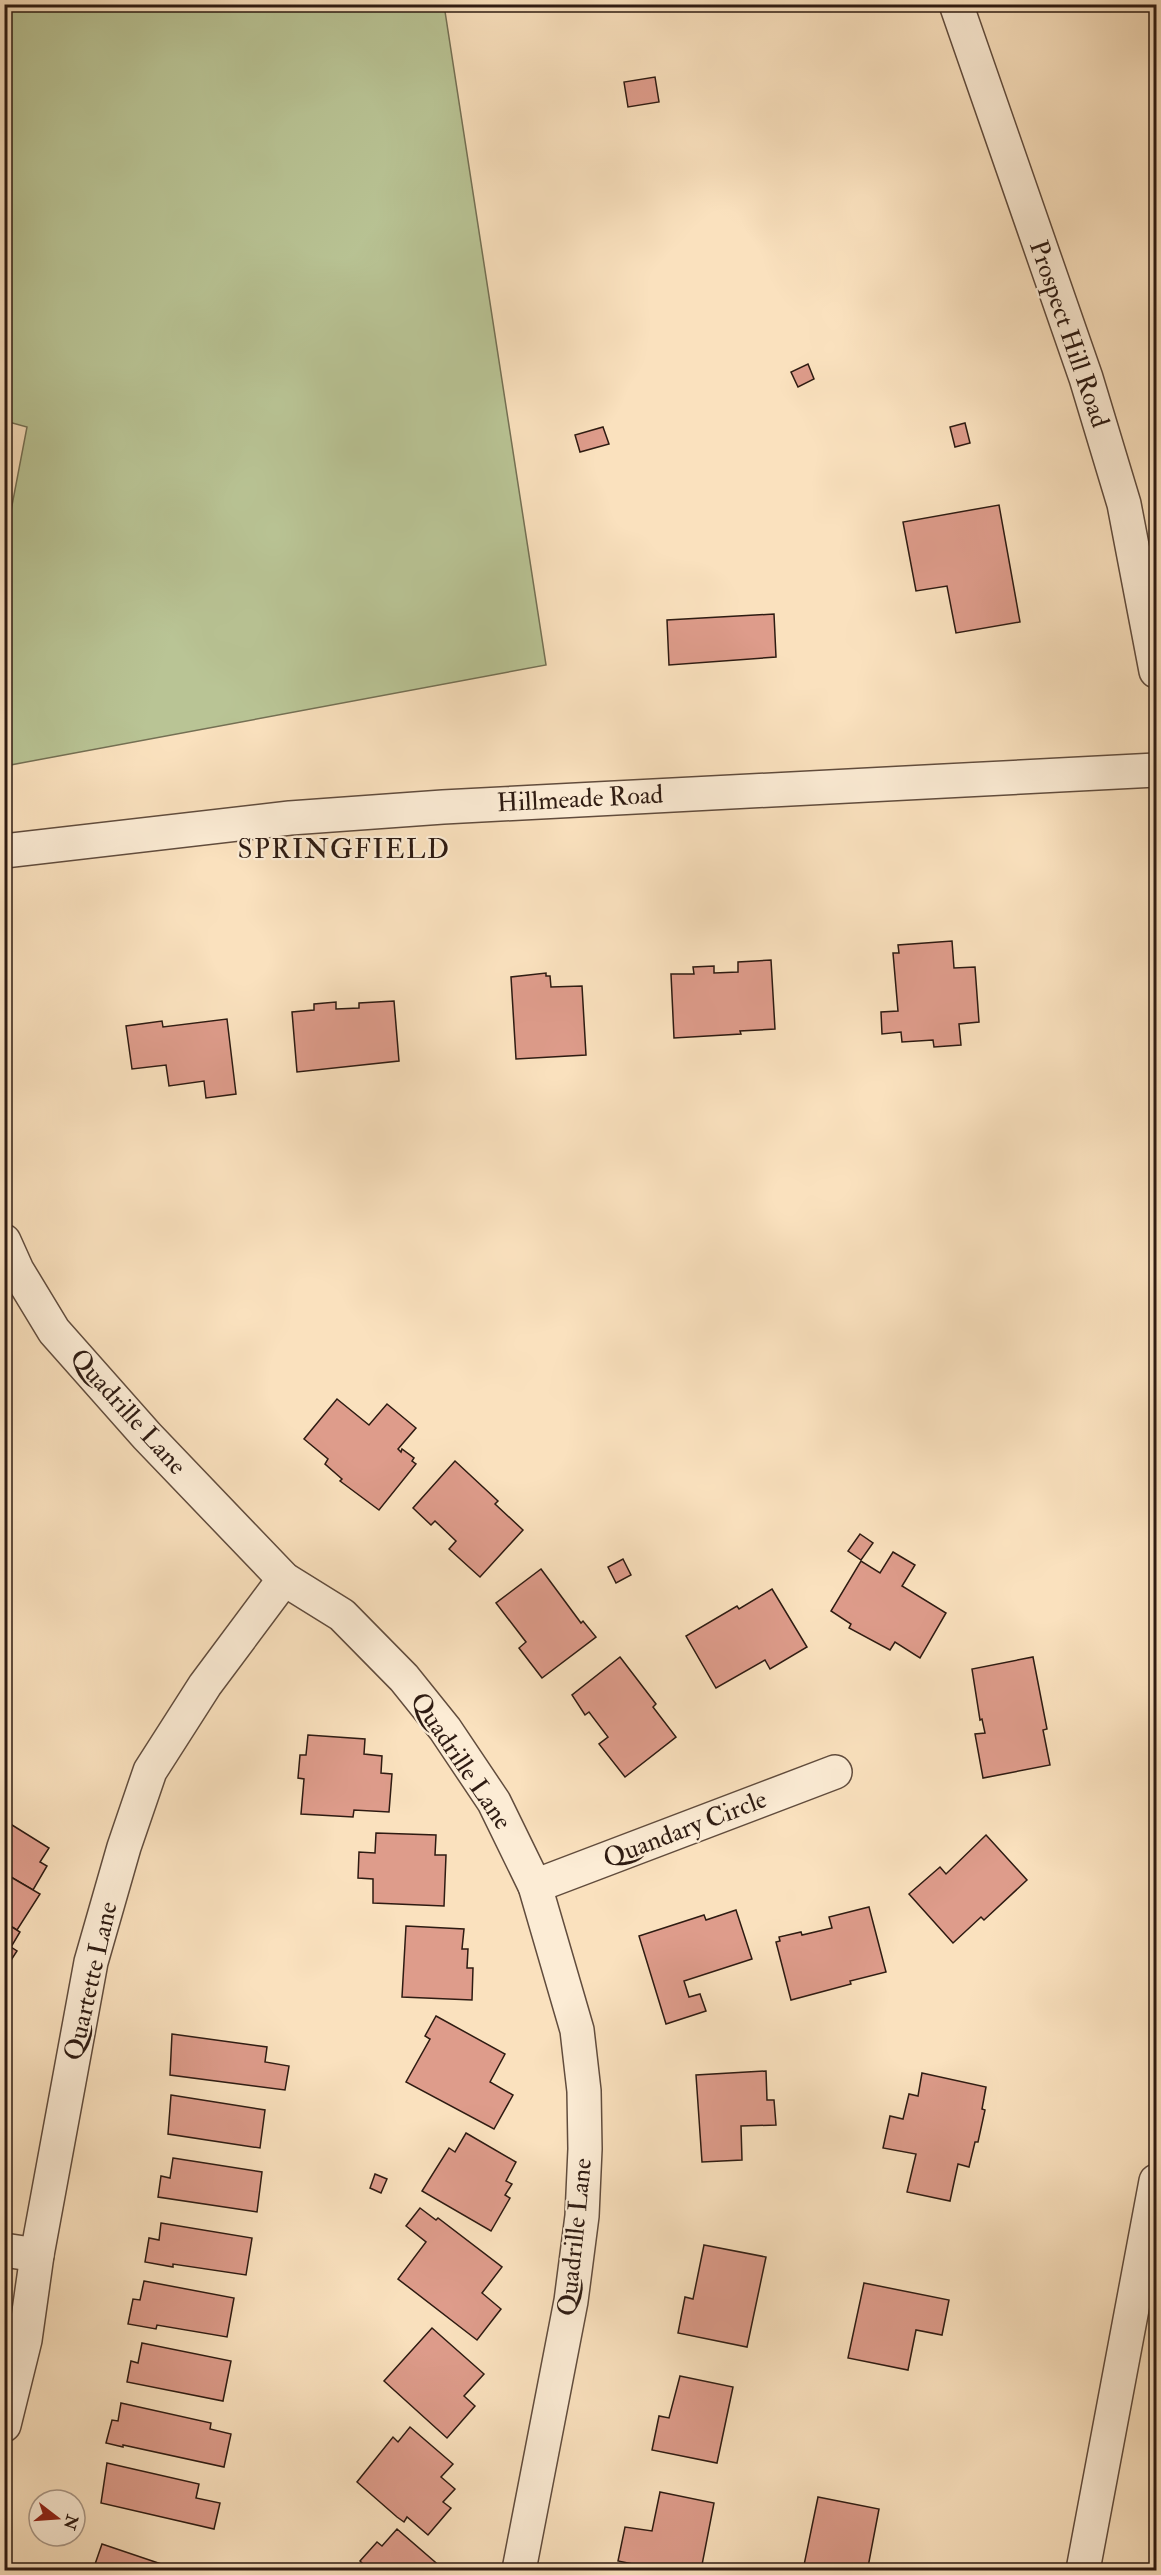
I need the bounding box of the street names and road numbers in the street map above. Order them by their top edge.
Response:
street label: Prospect Hill Road [1021,236,1116,432]
street label: Hillmeade Road [496,779,664,819]
street label: Quadrille Lane [63,1342,193,1482]
street label: Quadrille Lane [403,1686,519,1836]
street label: Quandary Circle [599,1783,771,1875]
street label: Quartette Lane [57,1898,125,2064]
street label: Quadrille Lane [551,2156,599,2318]

